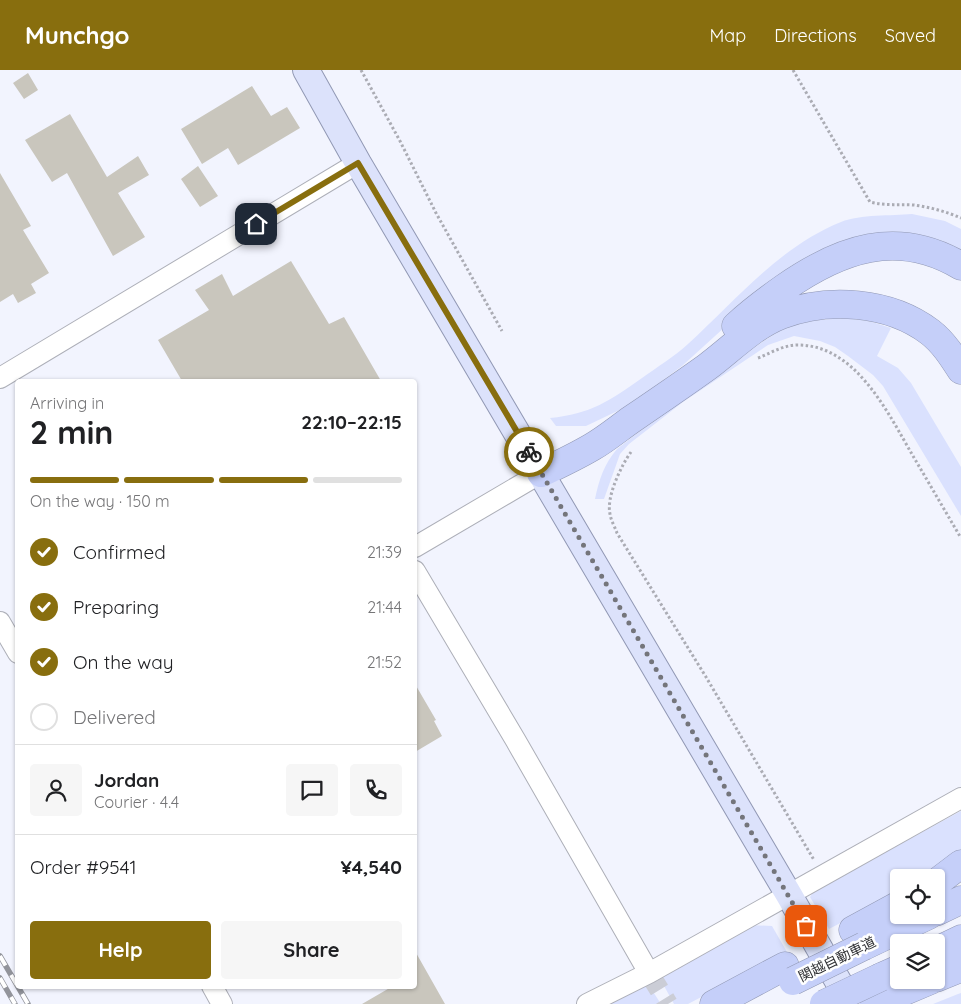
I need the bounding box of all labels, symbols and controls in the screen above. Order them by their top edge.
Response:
text: Munchgo [25,20,129,50]
text: Map [709,24,746,47]
text: Directions [774,24,857,47]
text: Saved [885,24,936,47]
pin [235,203,277,245]
icon: home [242,210,270,238]
text: Arriving in [30,393,104,413]
text: 22:10–22:15 [301,410,402,434]
text: 2 min [30,412,113,452]
courier [504,427,554,477]
icon: bike [515,438,543,466]
text: On the way · 150 m [30,491,170,511]
icon: check [30,538,58,566]
text: Confirmed [73,540,166,564]
text: 21:39 [367,542,402,562]
icon: check [30,593,58,621]
text: Preparing [73,595,159,619]
text: 21:44 [367,597,402,617]
icon: check [30,648,58,676]
text: On the way [73,650,174,674]
text: 21:52 [367,652,402,672]
text: Delivered [73,705,156,729]
button: person [30,764,82,816]
button: chat [286,764,338,816]
button: phone [350,764,402,816]
text: Jordan [94,768,159,792]
text: Courier · 4.4 [94,792,179,812]
text: Order #9541 [30,855,137,879]
text: ¥4,540 [340,855,402,879]
map controls [890,869,945,989]
button: locate [890,869,945,924]
pin [785,905,827,947]
icon: bag [792,912,820,940]
button: Help [30,921,211,979]
button: Share [221,921,402,979]
street label: 関越自動車道 [795,932,879,986]
button: layers [890,934,945,989]

